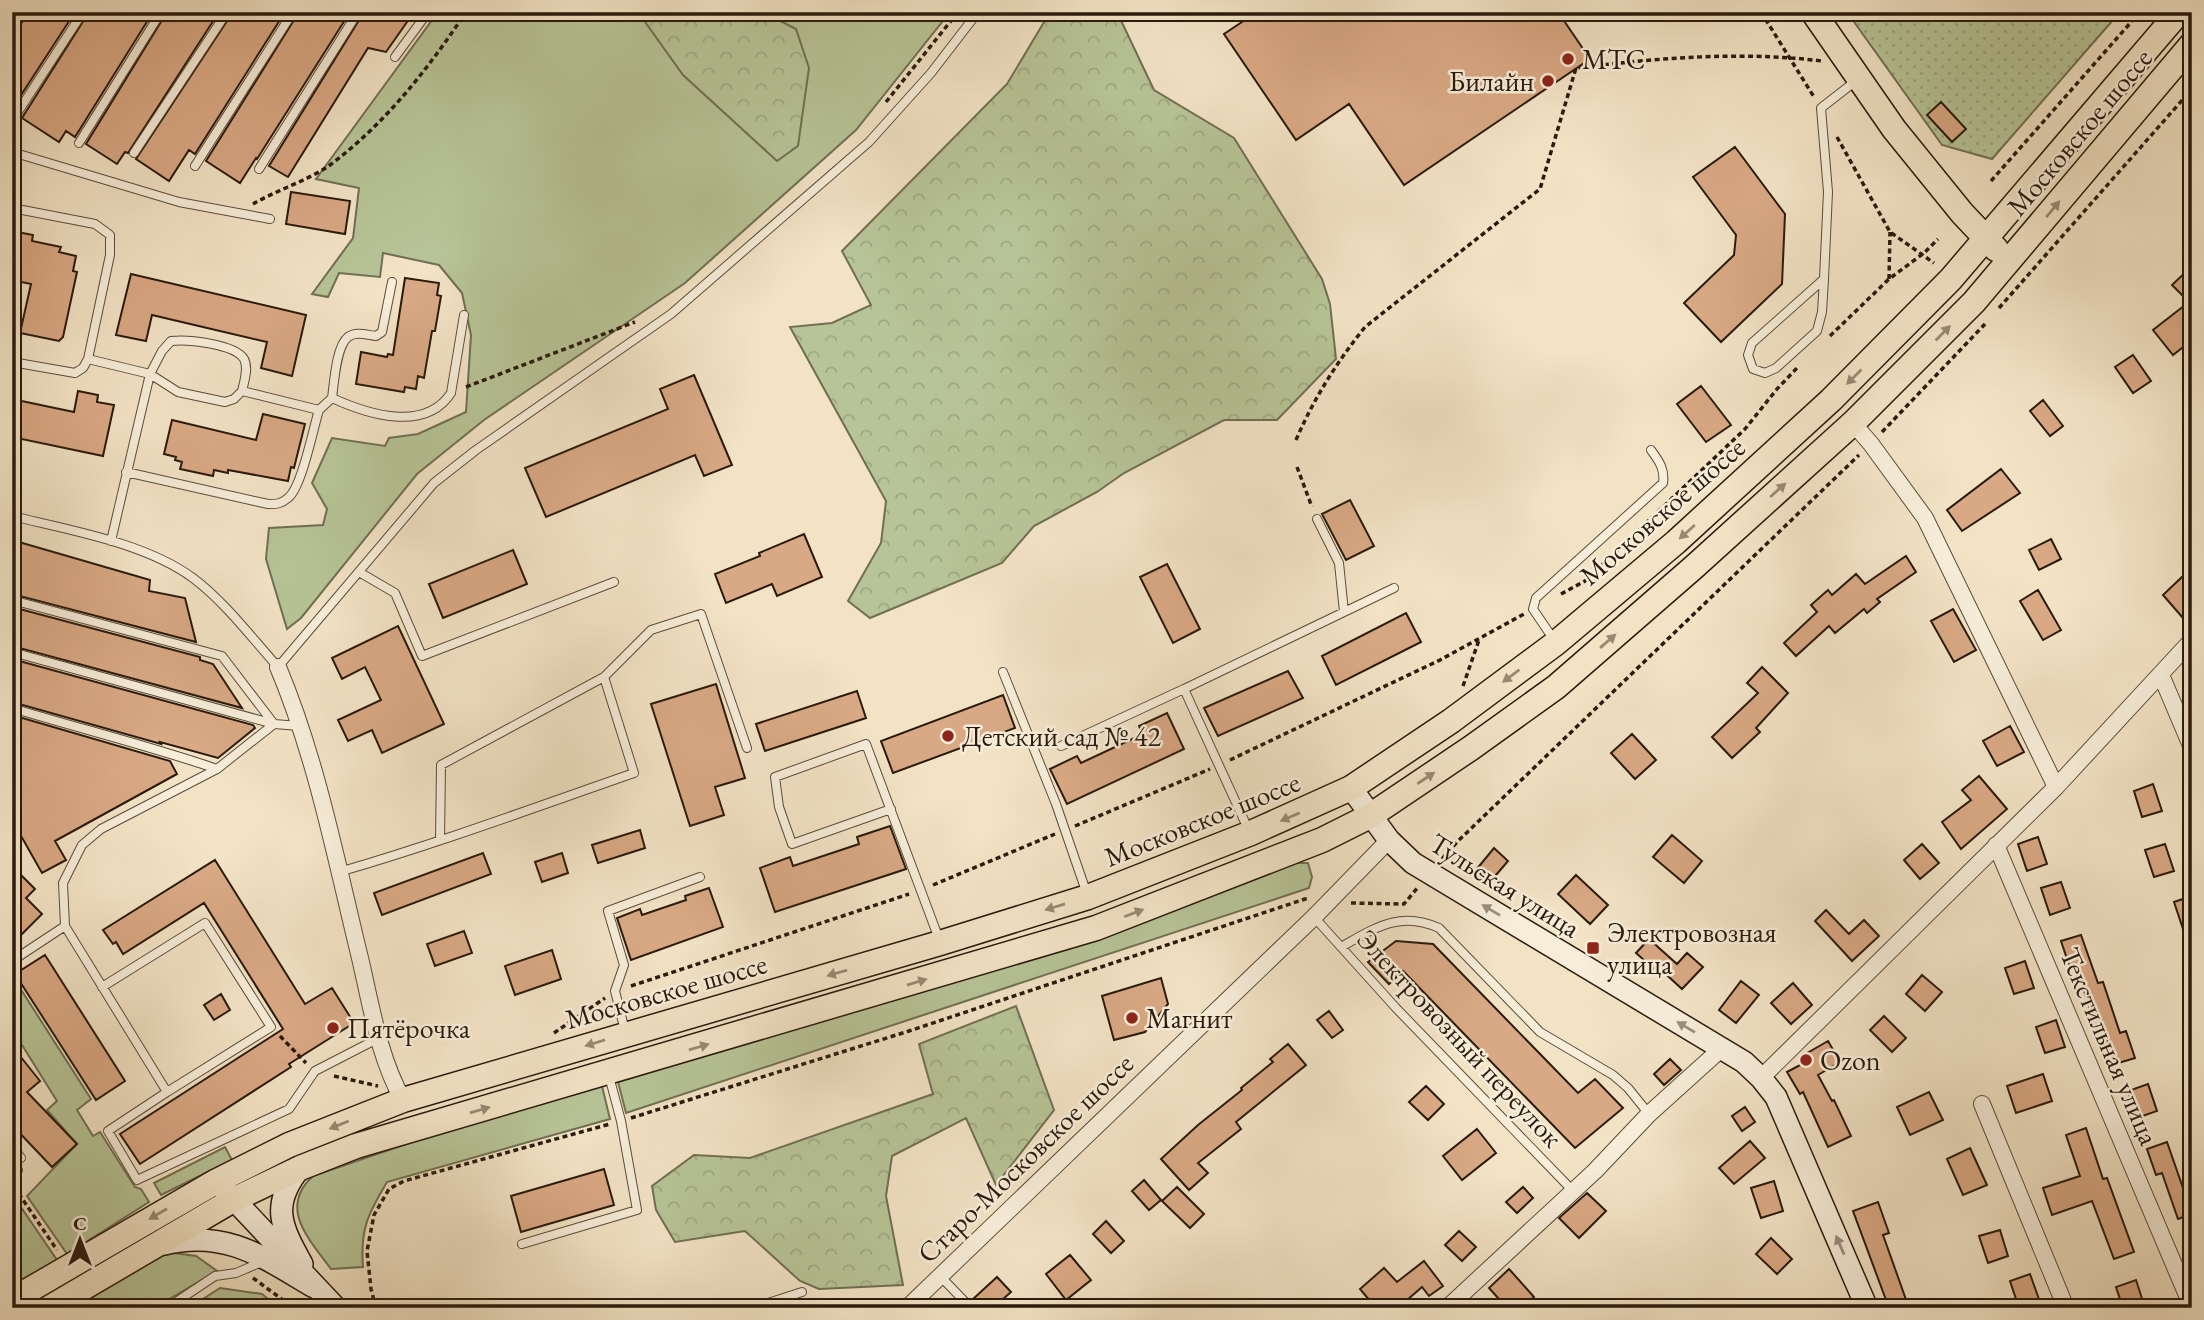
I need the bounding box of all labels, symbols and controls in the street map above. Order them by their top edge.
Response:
place label: МТС [1582,41,1645,77]
street label: Московское шоссе [1998,41,2160,223]
marker: МТС [1560,51,1576,67]
place label: Билайн [1449,63,1534,99]
marker: Билайн [1540,73,1556,89]
one-way arrow [2045,200,2061,218]
one-way arrow [1934,326,1951,342]
one-way arrow [1846,368,1862,385]
street label: Московское шоссе [1572,429,1752,593]
one-way arrow [1770,483,1787,499]
one-way arrow [1679,523,1696,539]
one-way arrow [1599,633,1617,649]
one-way arrow [1502,669,1520,683]
place label: Детский сад № 42 [962,718,1161,754]
marker: Детский сад № 42 [940,728,956,744]
street label: Московское шоссе [1099,763,1305,875]
one-way arrow [1417,772,1436,785]
one-way arrow [1279,812,1300,823]
street label: Тульская улица [1423,824,1588,946]
one-way arrow [1044,903,1065,913]
one-way arrow [1481,904,1500,917]
one-way arrow [1123,908,1144,919]
place label: Электровозная улица [1607,914,1776,982]
street label: Электровозный переулок [1349,921,1571,1155]
marker: Электровозная улица [1585,940,1601,956]
street label: Текстильная улица [2052,942,2168,1151]
street label: Московское шоссе [561,945,771,1037]
one-way arrow [826,968,847,978]
one-way arrow [906,976,927,986]
place label: Магнит [1146,1000,1233,1036]
place label: Пятёрочка [347,1010,471,1046]
marker: Магнит [1124,1010,1140,1026]
marker: Пятёрочка [325,1020,341,1036]
one-way arrow [1676,1021,1695,1033]
one-way arrow [584,1038,605,1048]
one-way arrow [688,1041,709,1051]
place label: Ozon [1820,1042,1881,1078]
street label: Старо-Московское шоссе [909,1045,1141,1271]
marker: Ozon [1798,1052,1814,1068]
one-way arrow [469,1104,491,1115]
one-way arrow [328,1120,349,1131]
north arrow [46,1204,116,1274]
one-way arrow [148,1208,167,1220]
text: С [73,1211,87,1236]
one-way arrow [1834,1235,1846,1255]

